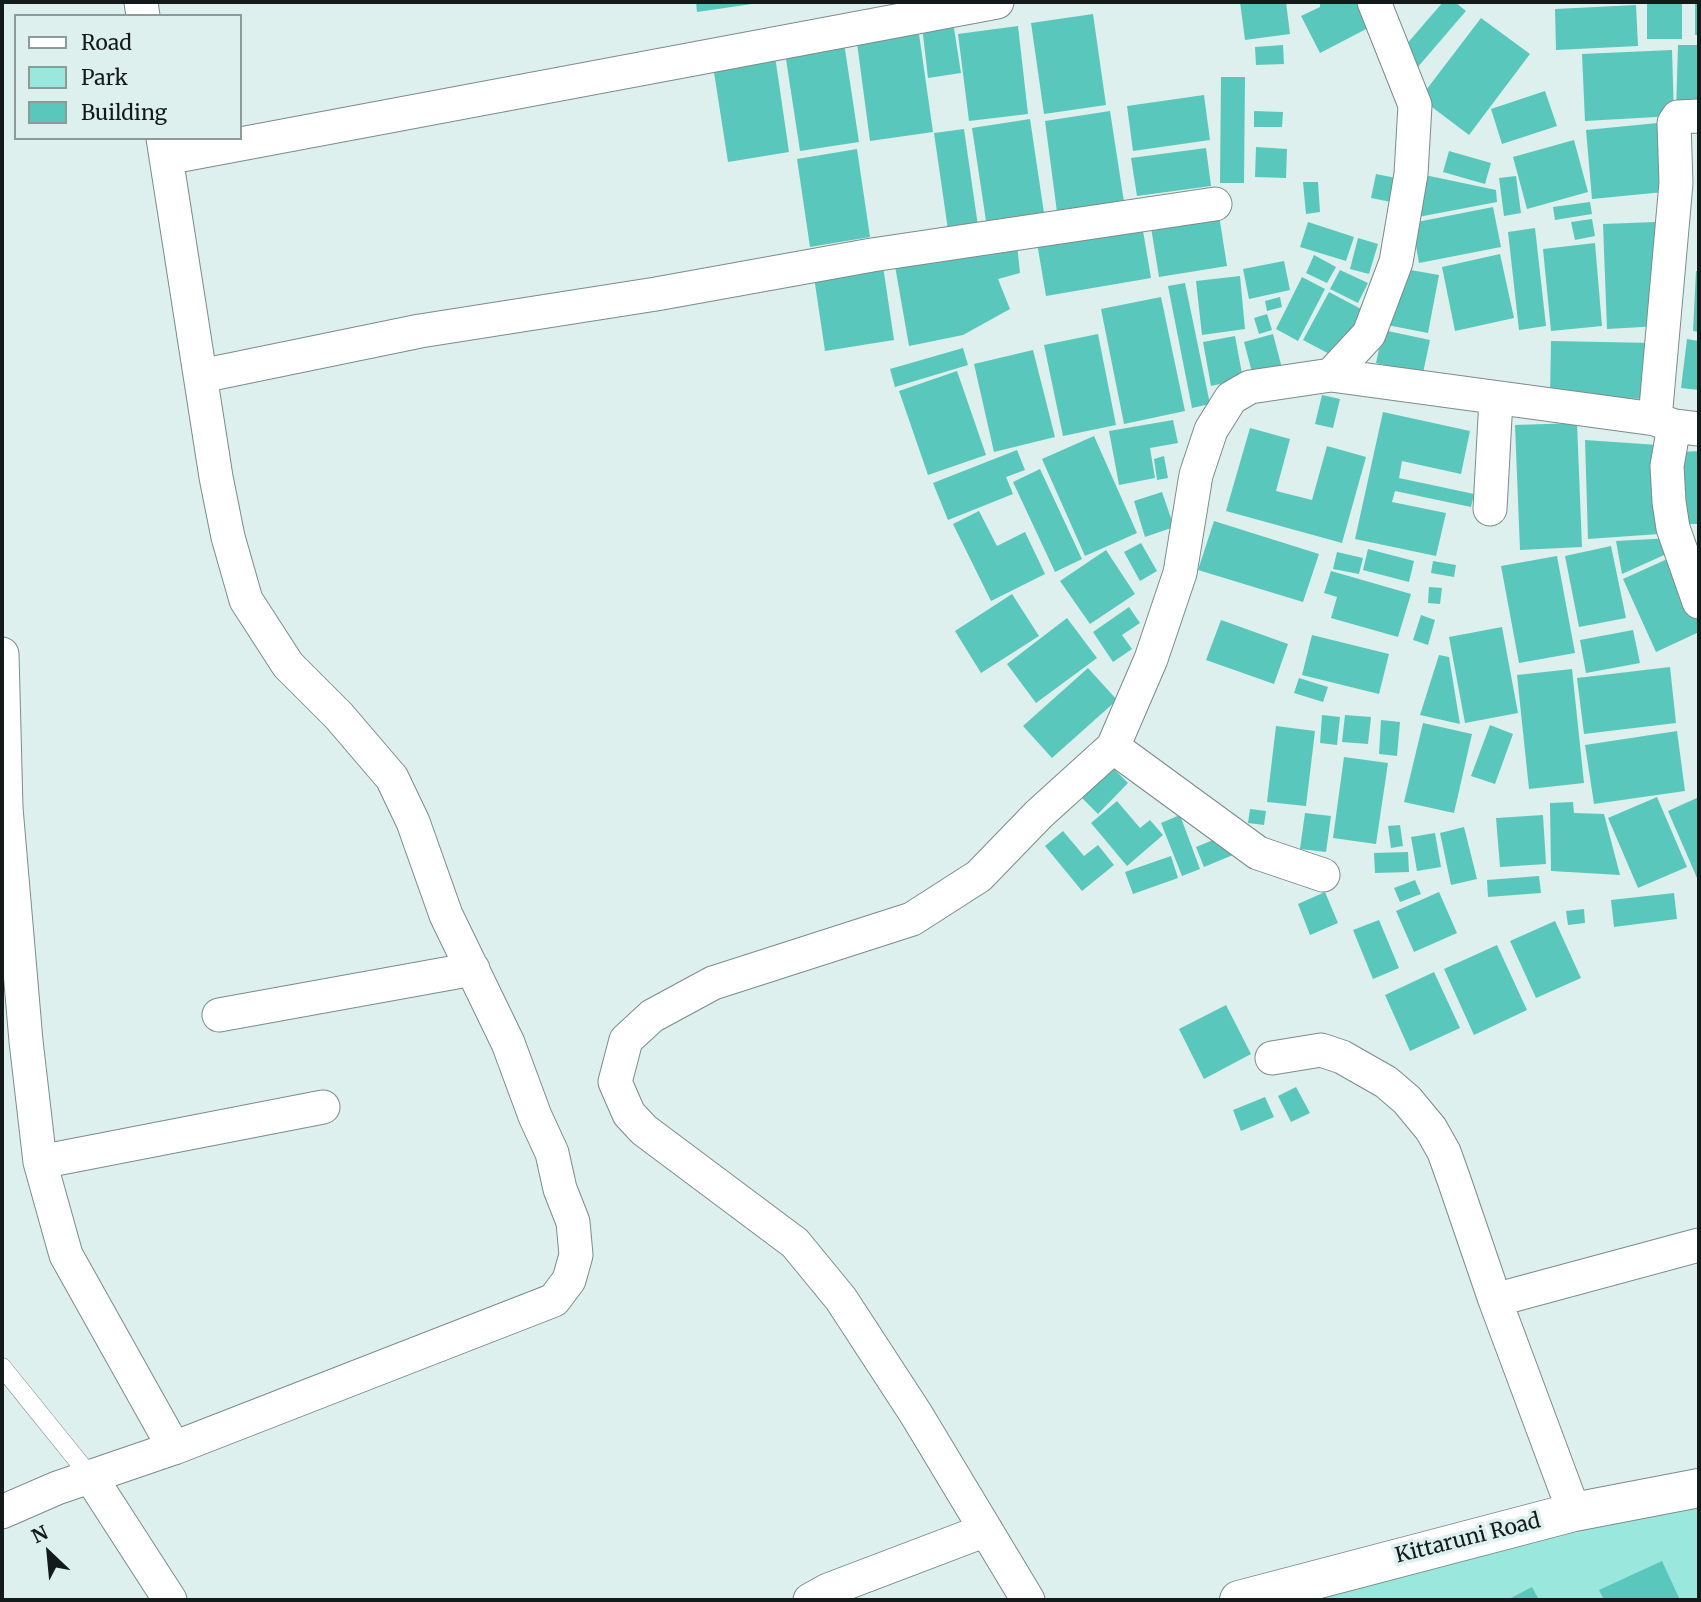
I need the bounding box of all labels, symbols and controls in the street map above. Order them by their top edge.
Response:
legend [14,14,242,140]
text: Road [81,29,132,56]
text: Park [81,64,128,91]
text: Building [81,99,167,126]
street label: Kittaruni Road [1393,1509,1543,1569]
north arrow [14,1518,84,1588]
text: N [28,1520,52,1548]

